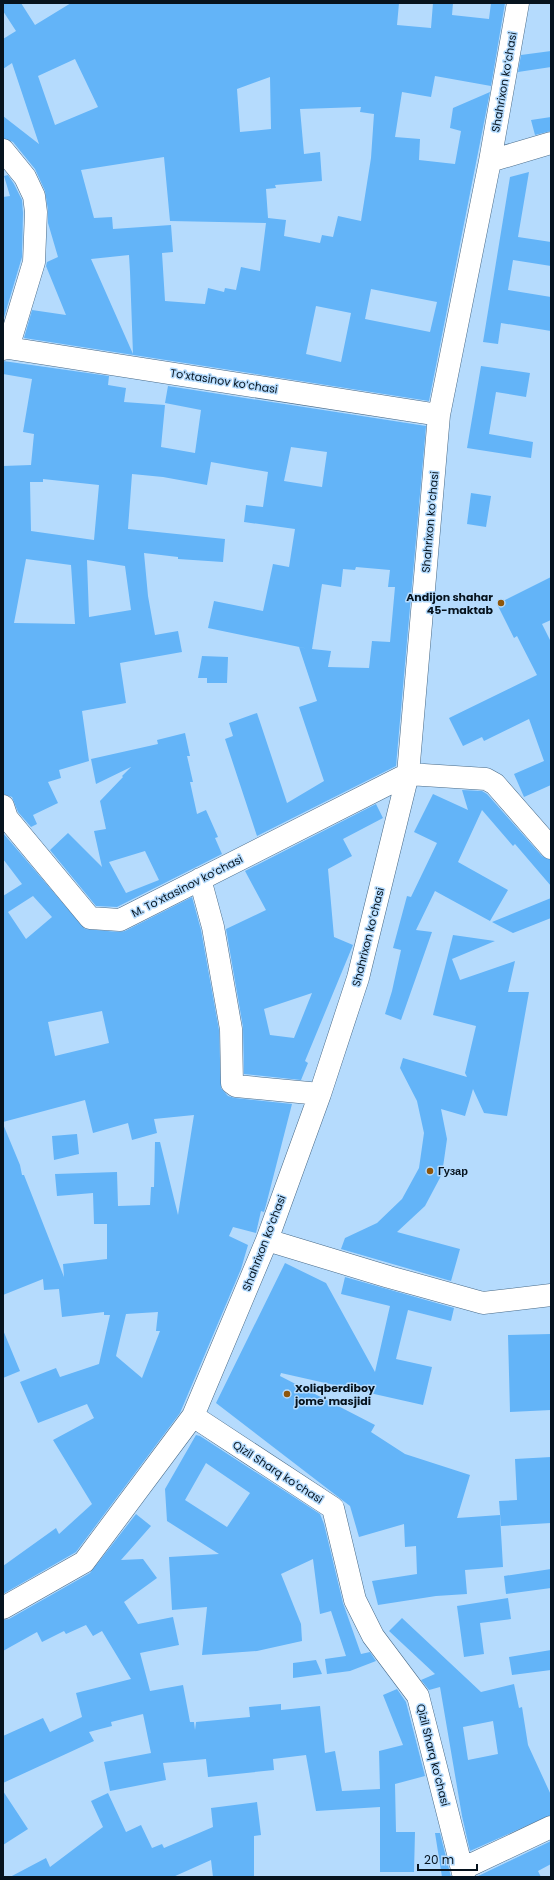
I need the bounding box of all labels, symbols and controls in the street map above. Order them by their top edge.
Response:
street label: Shahrixon koʻchasi [487,30,521,134]
street label: Toʻxtasinov koʻchasi [169,365,279,397]
street label: Shahrixon koʻchasi [418,470,442,573]
place label: Andijon shahar 45-maktab [406,589,494,618]
marker: Andijon shahar 45-maktab [496,598,506,608]
street label: M. Toʻxtasinov koʻchasi [128,851,246,921]
street label: Shahrixon koʻchasi [348,885,388,988]
place label: Гузар [438,1163,468,1179]
marker: Гузар [425,1166,435,1176]
street label: Shahrixon koʻchasi [238,1192,290,1293]
place label: Xoliqberdiboy jome' masjidi [294,1380,375,1409]
marker: Xoliqberdiboy jome' masjidi [282,1389,292,1399]
street label: Qizil Sharq koʻchasi [230,1437,327,1507]
street label: Qizil Sharq koʻchasi [413,1702,454,1808]
scale bar [418,1846,477,1872]
text: 20 m [424,1851,454,1868]

